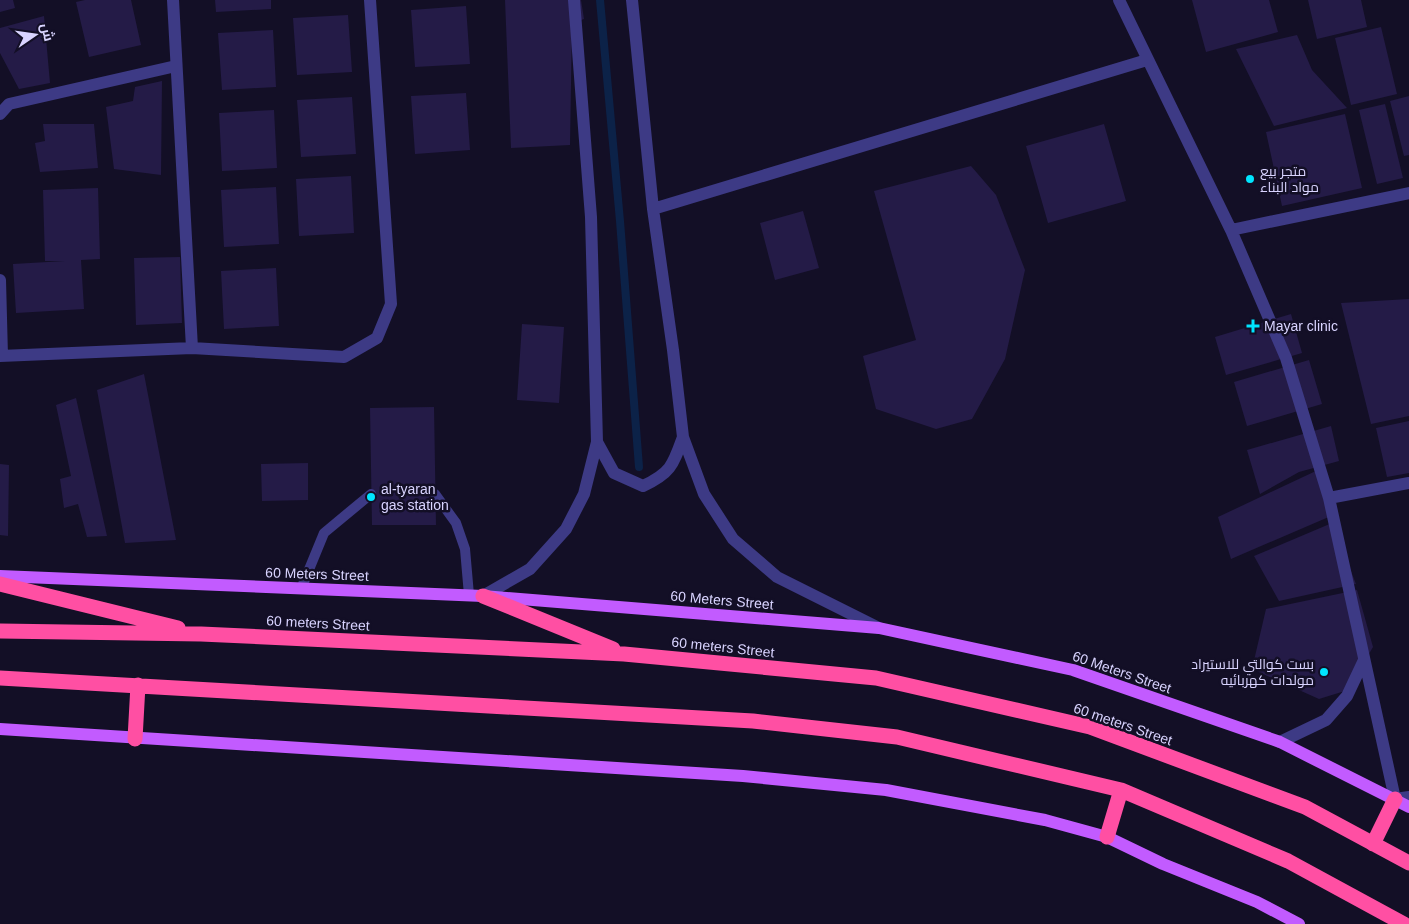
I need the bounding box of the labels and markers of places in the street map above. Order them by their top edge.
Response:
place label: متجر بيع مواد البناء [1260,163,1319,195]
marker: متجر بيع مواد البناء [1244,173,1256,185]
place label: Mayar clinic [1264,318,1338,334]
marker: Mayar clinic [1246,319,1260,333]
place label: al-tyaran gas station [381,481,449,513]
marker: al-tyaran gas station [365,491,377,503]
place label: بست كوالتي للاستيراد مولدات كهربائيه [1191,656,1314,688]
marker: بست كوالتي للاستيراد مولدات كهربائيه [1318,666,1330,678]

